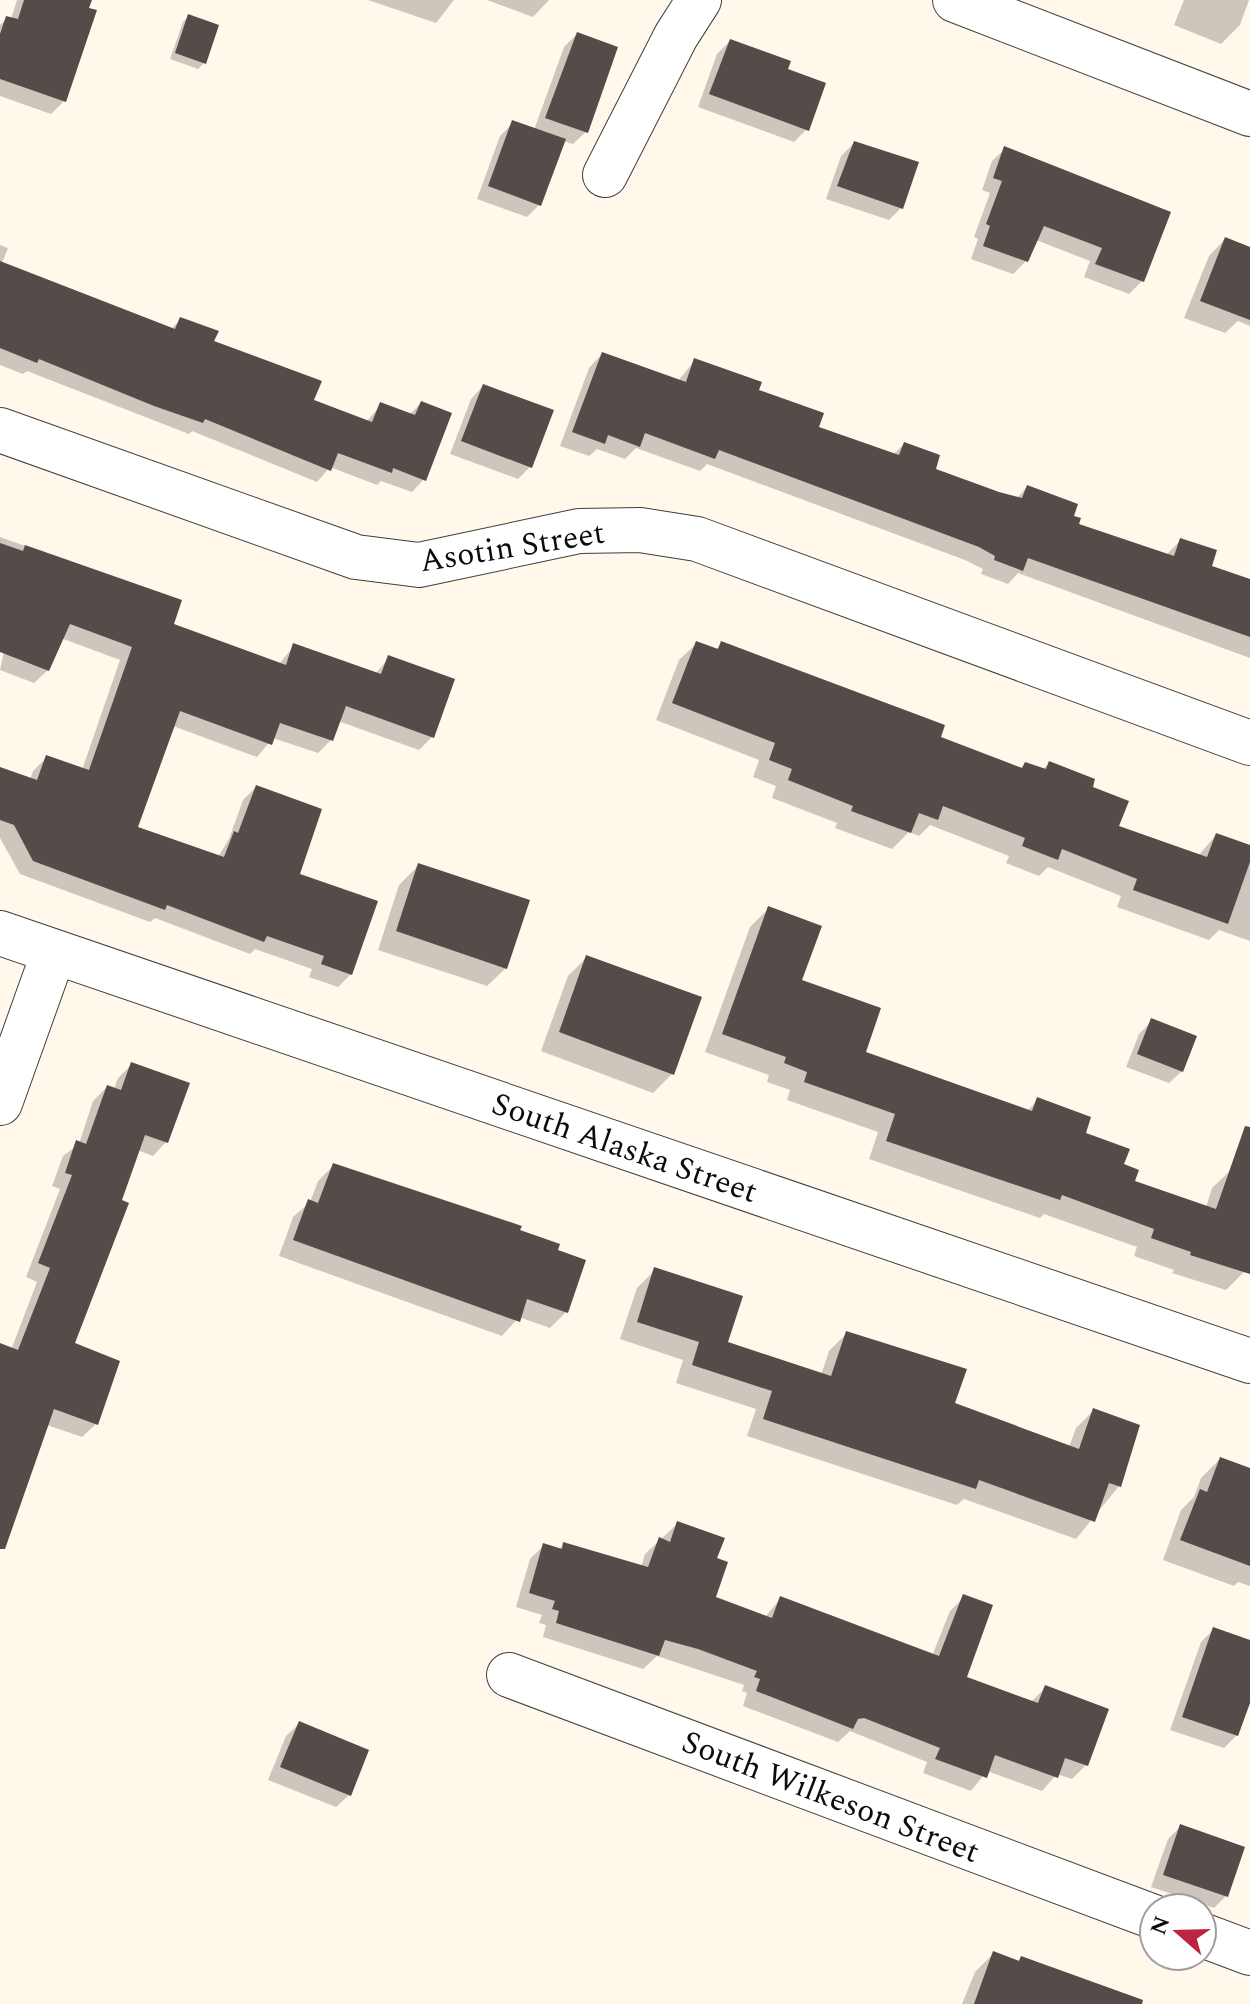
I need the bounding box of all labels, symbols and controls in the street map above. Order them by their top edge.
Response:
street label: Asotin Street [416,509,608,586]
street label: South Alaska Street [485,1080,764,1217]
street label: South Wilkeson Street [674,1718,987,1877]
north arrow [1138,1892,1218,1972]
text: N [1142,1912,1179,1940]

